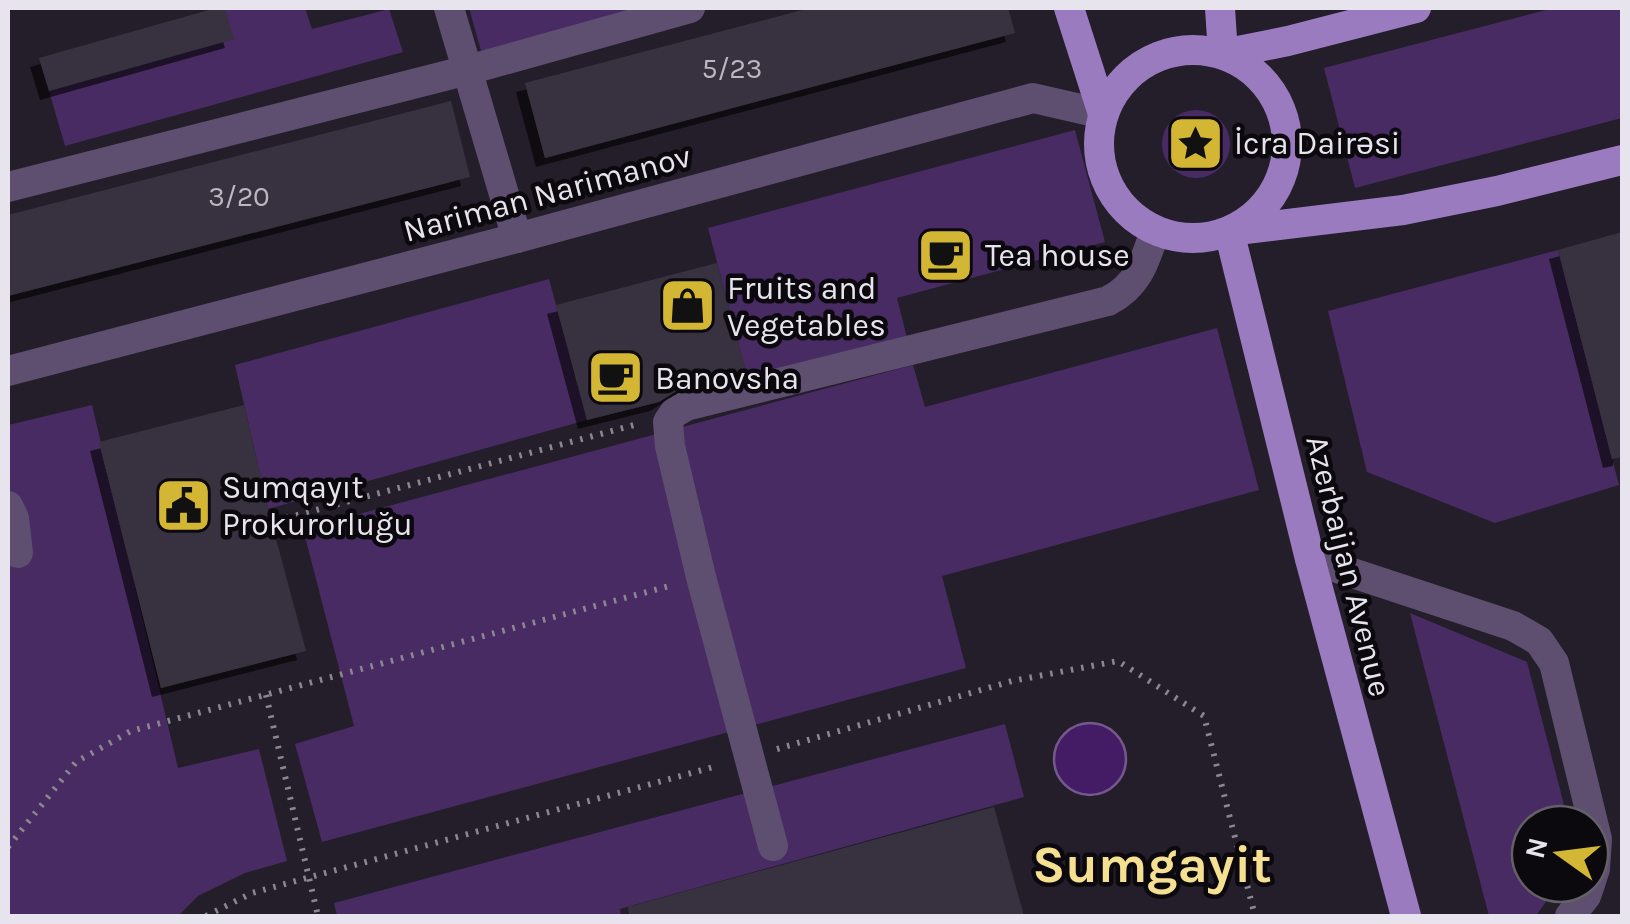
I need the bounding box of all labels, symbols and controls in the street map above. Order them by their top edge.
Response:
house number: 5/23 [702,52,762,85]
place icon: İcra Dairəsi [1165,113,1225,173]
place label: İcra Dairəsi [1234,125,1400,162]
street label: Nariman Narimanov [399,137,695,250]
house number: 3/20 [208,180,270,213]
cafe icon: Tea house [916,225,976,285]
place label: Tea house [985,237,1130,274]
place label: Fruits and Vegetables [727,270,886,344]
shop icon: Fruits and Vegetables [658,276,718,336]
cafe icon: Banovsha [586,348,646,408]
place label: Banovsha [655,360,799,397]
street label: Azerbaijan Avenue [1298,432,1399,700]
place label: Sumqayıt Prokurorluğu [222,469,413,543]
public building icon: Sumqayıt Prokurorluğu [153,475,213,535]
north arrow [1510,804,1610,904]
district label: Sumgayit [1032,834,1272,895]
text: N [1518,834,1555,862]

